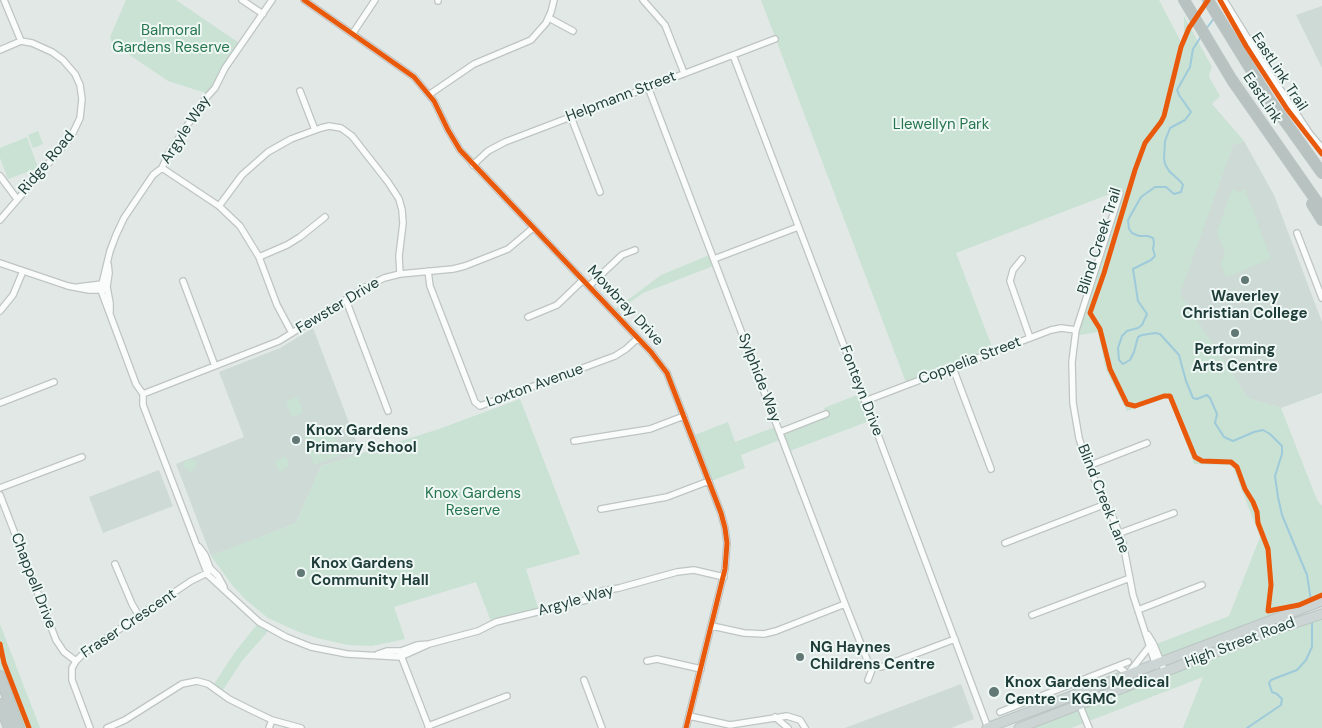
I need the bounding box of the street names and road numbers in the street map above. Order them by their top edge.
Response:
street label: EastLink Trail [1247,30,1311,114]
street label: Helpmann Street [563,68,679,126]
street label: EastLink [1238,69,1286,127]
street label: Argyle Way [157,92,215,168]
street label: Ridge Road [15,128,79,198]
street label: Blind Creek Trail [1074,186,1126,296]
street label: Mowbray Drive [583,262,667,350]
street label: Fewster Drive [293,274,383,338]
street label: Sylphide Way [734,331,784,425]
street label: Coppelia Street [916,333,1024,389]
street label: Fonteyn Drive [835,343,887,439]
street label: Loxton Avenue [484,360,586,412]
street label: Blind Creek Lane [1073,442,1133,556]
street label: Chappell Drive [6,531,60,631]
street label: Argyle Way [536,582,616,620]
street label: Fraser Crescent [78,586,180,662]
street label: High Street Road [1183,614,1297,672]

